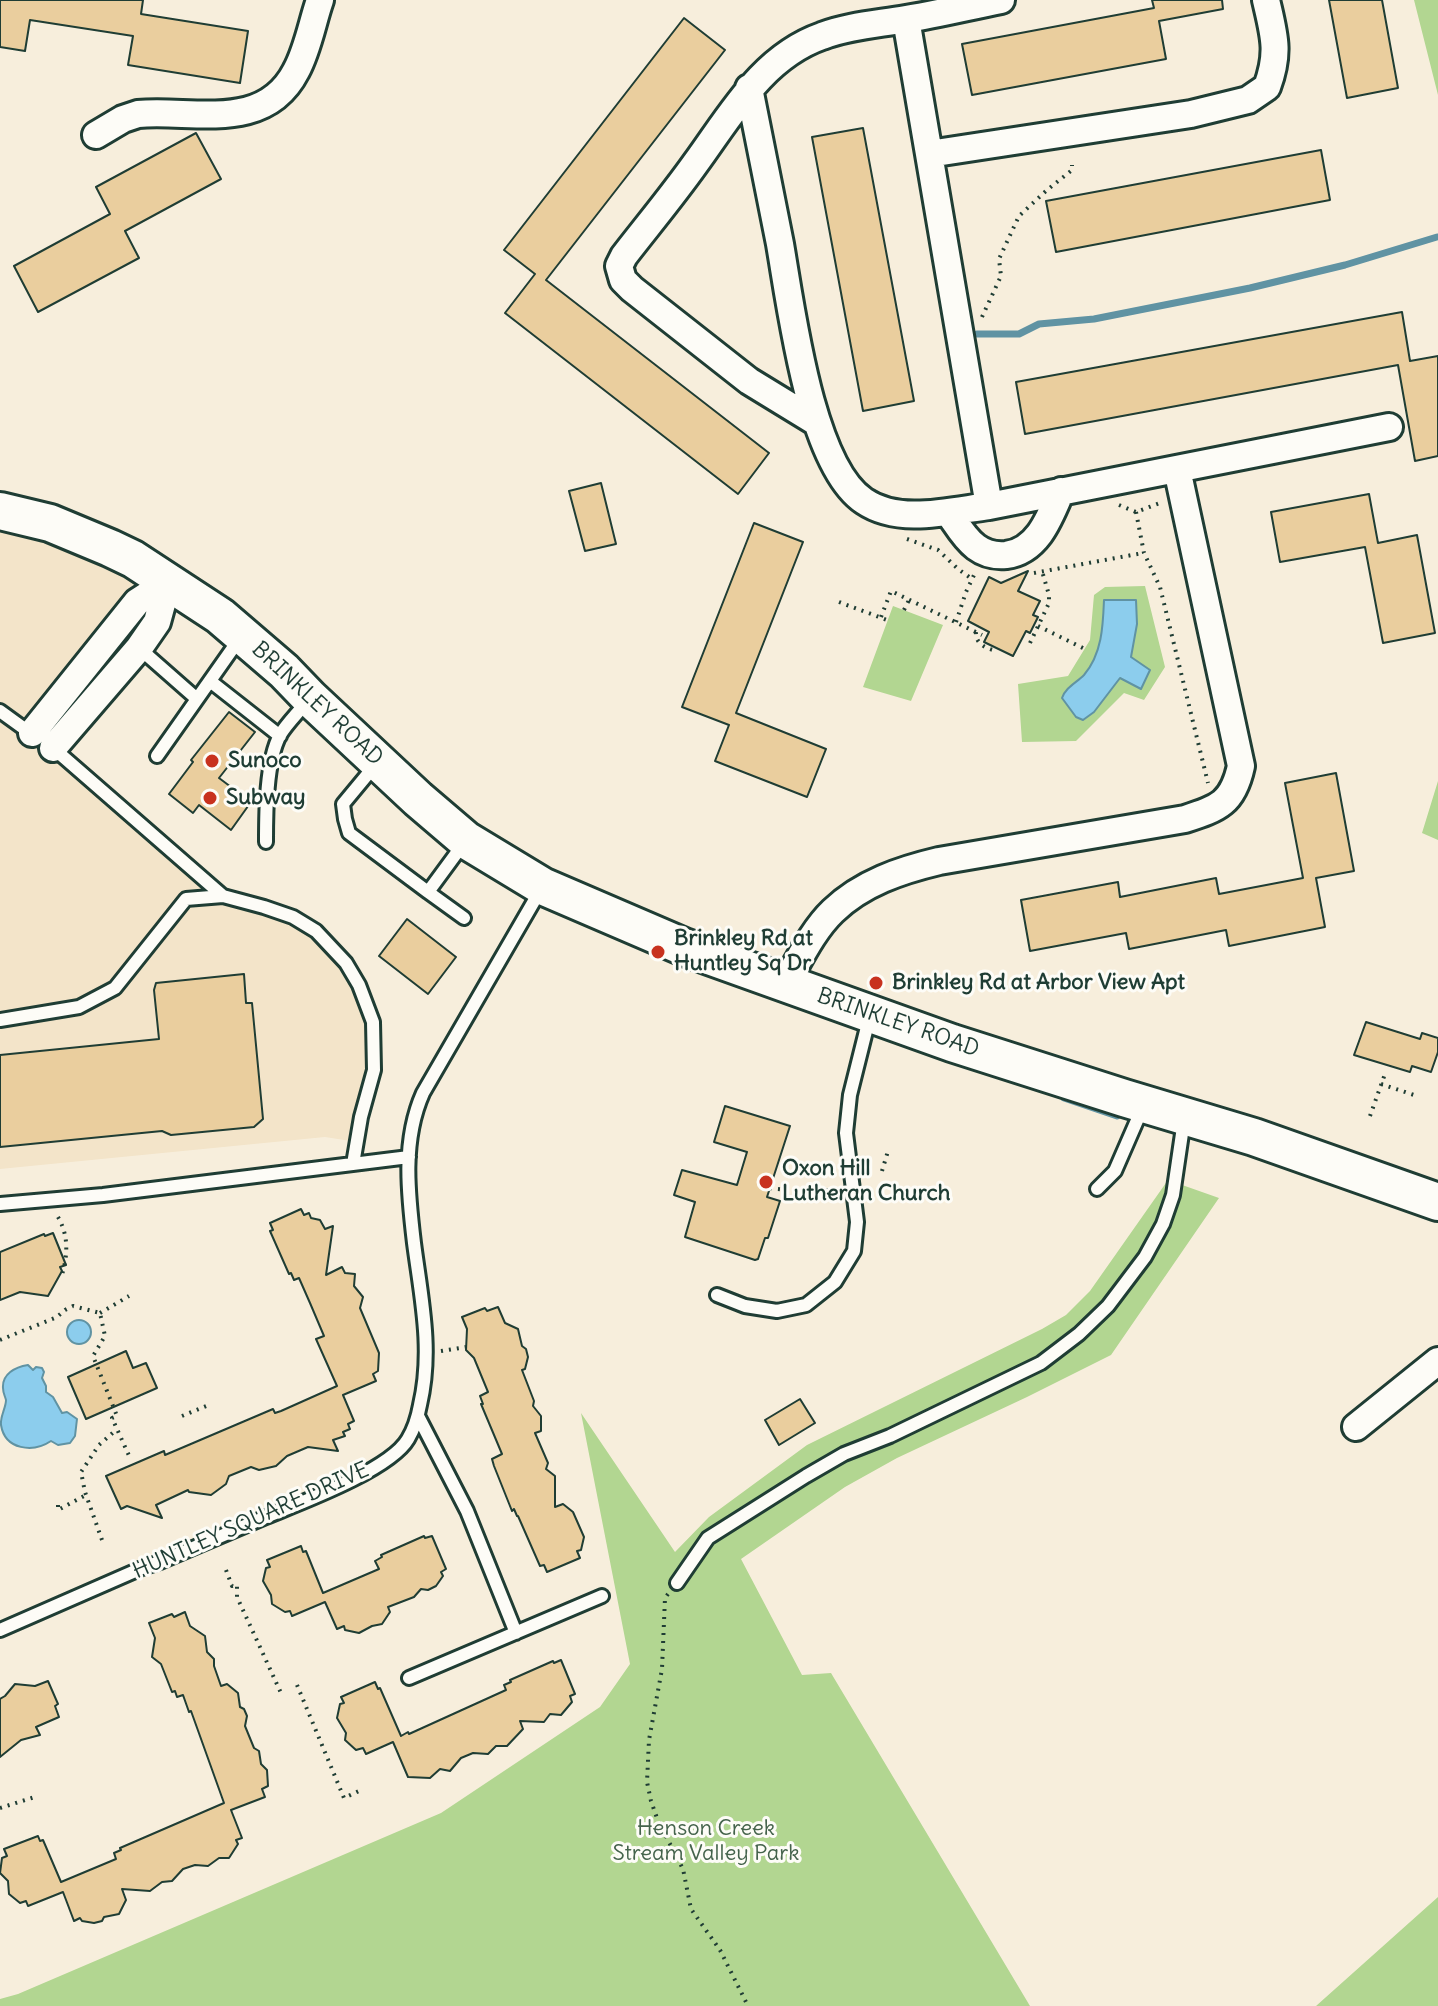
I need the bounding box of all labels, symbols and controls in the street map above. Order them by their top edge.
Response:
street label: BRINKLEY ROAD [246,636,388,772]
place label: Sunoco [228,748,302,774]
marker: Sunoco [203,752,221,770]
place label: Subway [226,785,305,811]
marker: Subway [201,789,219,807]
place label: Brinkley Rd at Huntley Sq Dr [674,926,813,978]
marker: Brinkley Rd at Huntley Sq Dr [649,943,667,961]
place label: Brinkley Rd at Arbor View Apt [892,970,1185,996]
marker: Brinkley Rd at Arbor View Apt [867,974,885,992]
street label: BRINKLEY ROAD [813,983,983,1063]
place label: Oxon Hill Lutheran Church [782,1156,950,1208]
marker: Oxon Hill Lutheran Church [757,1173,775,1191]
street label: HUNTLEY SQUARE DRIVE [129,1457,373,1585]
park label: Henson Creek Stream Valley Park [613,1816,799,1868]

